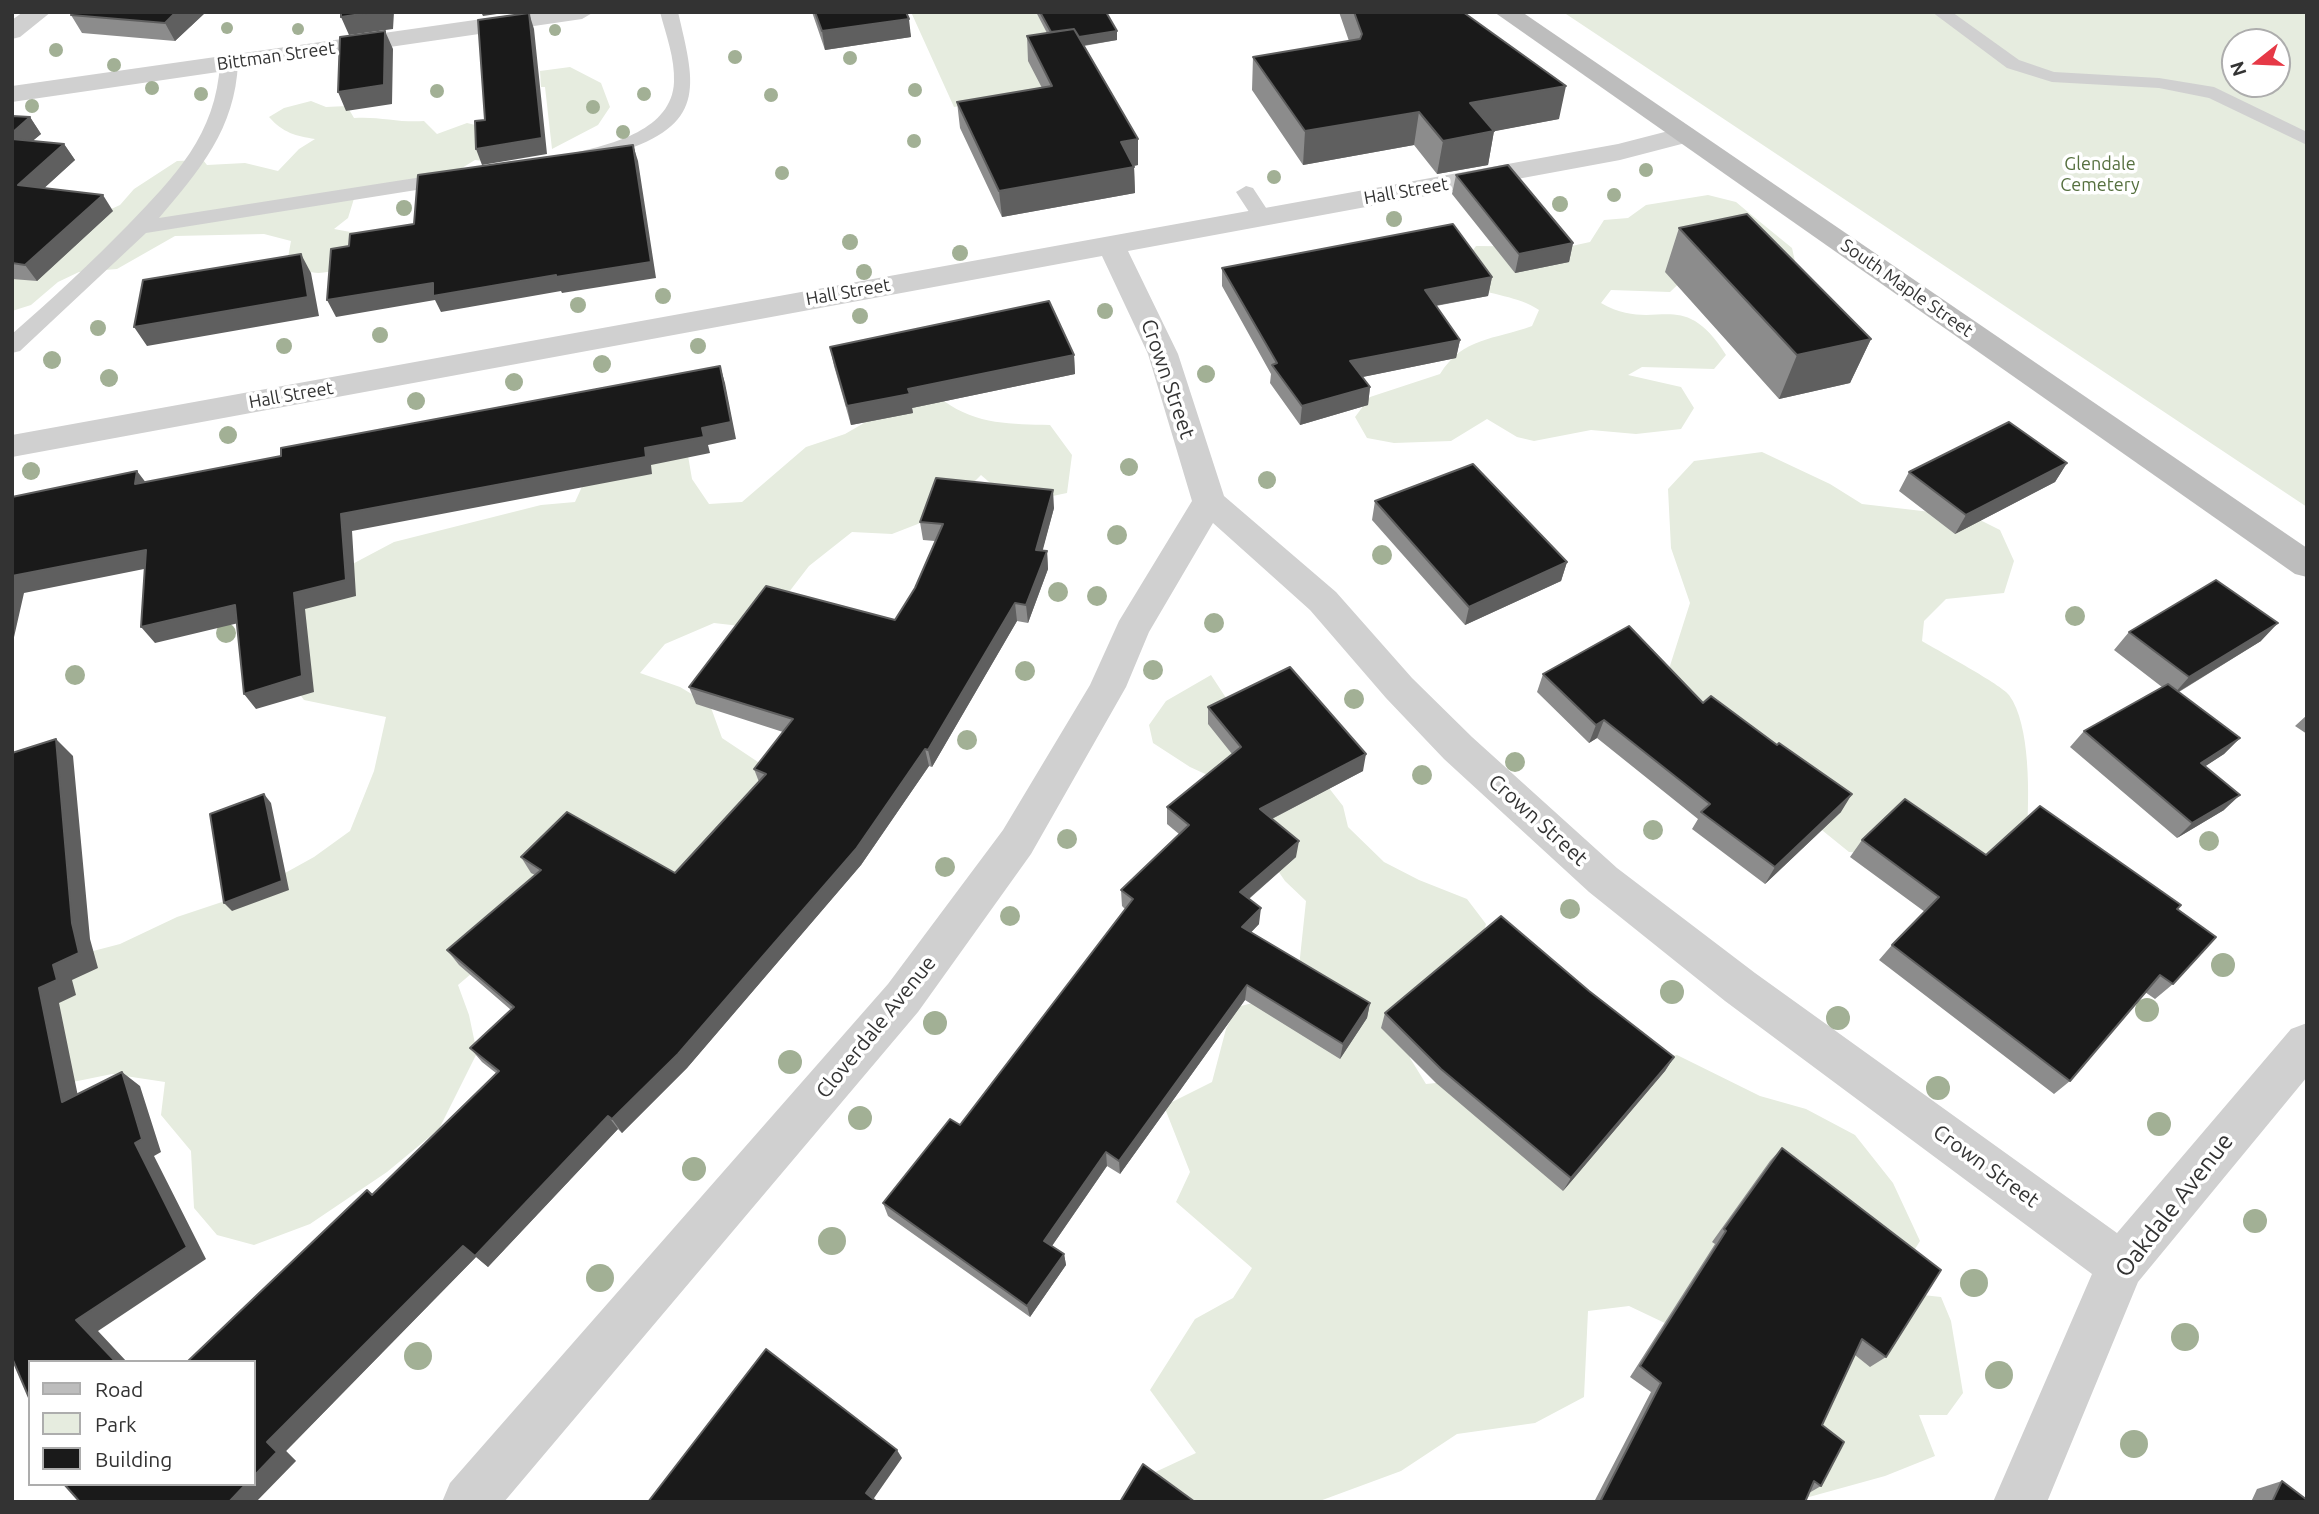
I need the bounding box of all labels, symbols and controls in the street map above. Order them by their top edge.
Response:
north arrow [2221,28,2291,98]
street label: Bittman Street [215,37,337,75]
text: N [2225,59,2251,79]
park label: Glendale Cemetery [2060,153,2140,196]
street label: Hall Street [1362,173,1450,209]
street label: South Maple Street [1837,234,1977,342]
street label: Hall Street [804,274,892,310]
street label: Crown Street [1136,316,1200,442]
street label: Hall Street [247,377,335,413]
street label: Crown Street [1483,769,1593,871]
street label: Cloverdale Avenue [811,951,941,1103]
street label: Crown Street [1928,1119,2044,1213]
street label: Oakdale Avenue [2109,1127,2239,1283]
legend [28,1360,256,1486]
text: Road [95,1377,143,1401]
text: Park [95,1412,137,1436]
text: Building [95,1447,172,1471]

